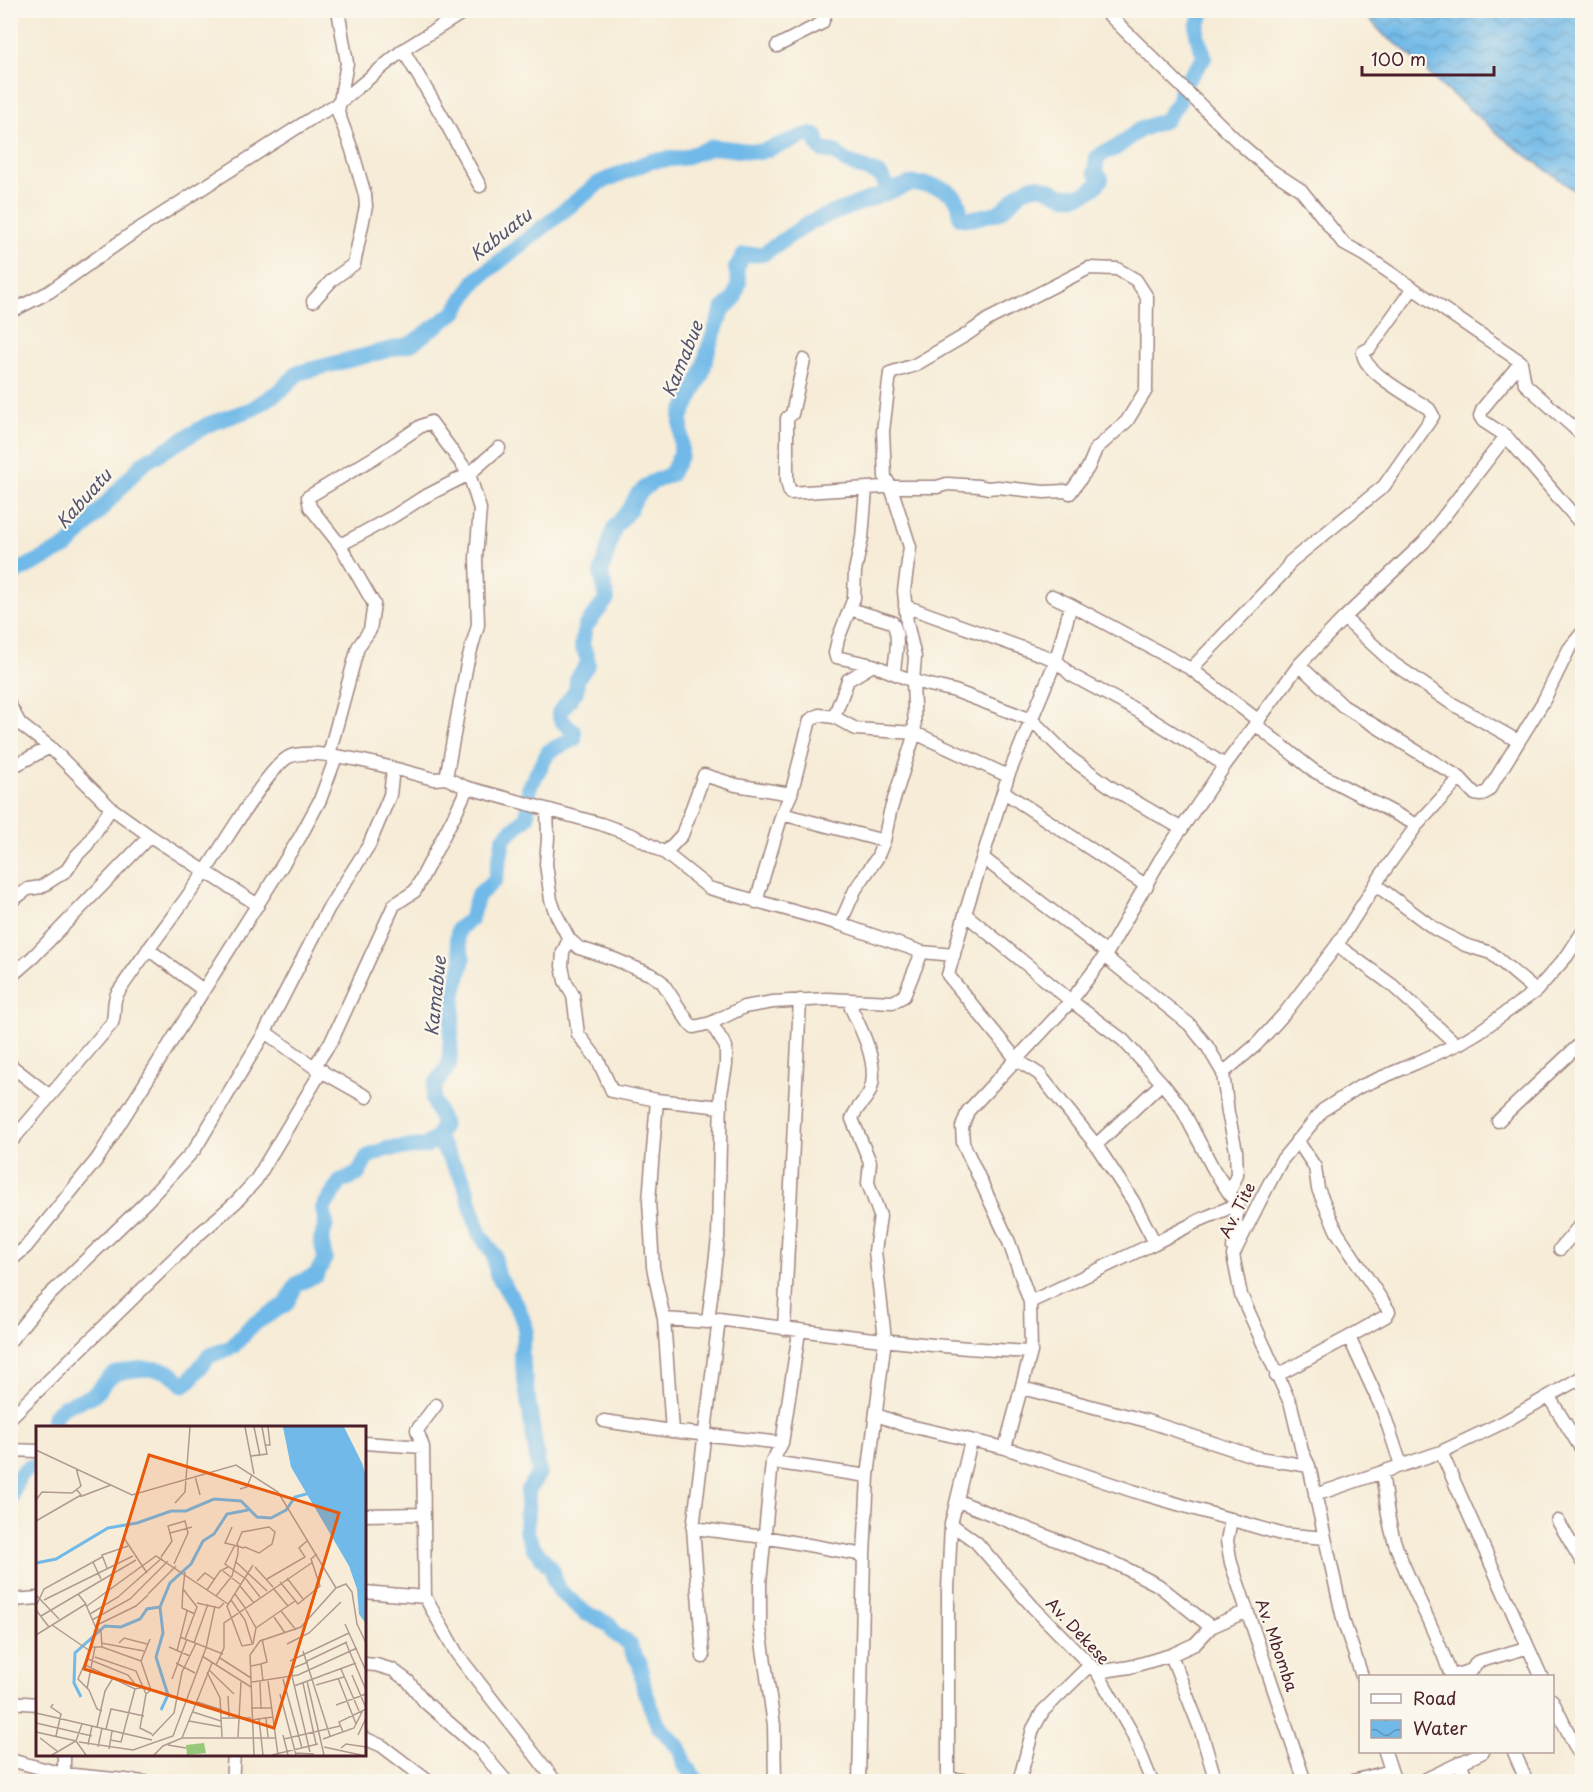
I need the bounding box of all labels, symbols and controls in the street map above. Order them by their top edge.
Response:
scale bar [1362,39,1494,77]
text: 100 m [1371,45,1426,72]
water label: Kabuatu [463,200,538,267]
water label: Kamabue [654,315,710,401]
water label: Kabuatu [49,461,118,534]
water label: Kamabue [417,953,452,1037]
street label: Av. Tite [1212,1178,1260,1241]
inset map [36,1426,366,1756]
street label: Av. Dekese [1041,1591,1116,1669]
street label: Av. Mbomba [1251,1595,1305,1694]
legend [1359,1675,1554,1753]
text: Road [1413,1684,1457,1711]
text: Water [1413,1714,1468,1741]

